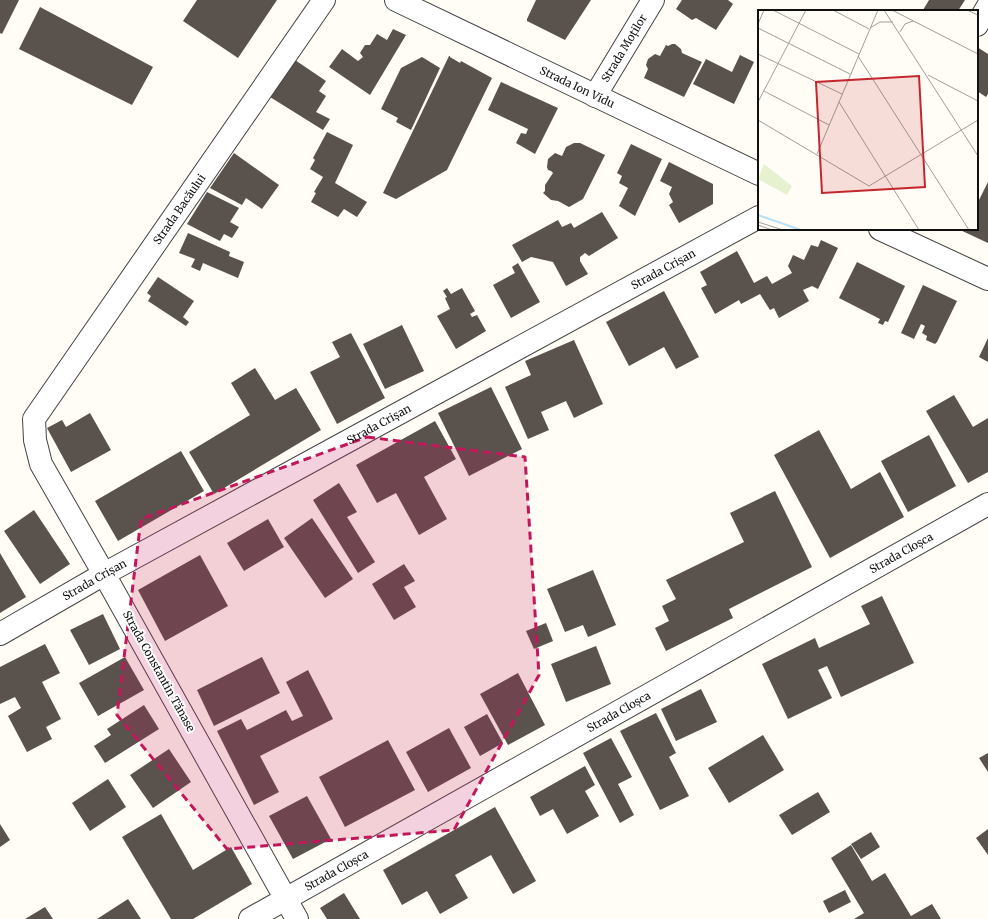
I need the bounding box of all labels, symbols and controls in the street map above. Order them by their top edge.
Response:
inset map [758,10,978,230]
street label: Strada Moților [598,12,650,85]
street label: Strada Ion Vidu [538,63,617,111]
street label: Strada Bacăului [150,171,209,247]
street label: Strada Crișan [629,246,699,292]
street label: Strada Crișan [344,401,414,447]
street label: Strada Cloșca [867,529,935,576]
street label: Strada Crișan [60,556,130,603]
street label: Strada Constantin Tănase [120,608,198,734]
street label: Strada Cloșca [584,688,653,735]
street label: Strada Cloșca [302,847,371,894]

